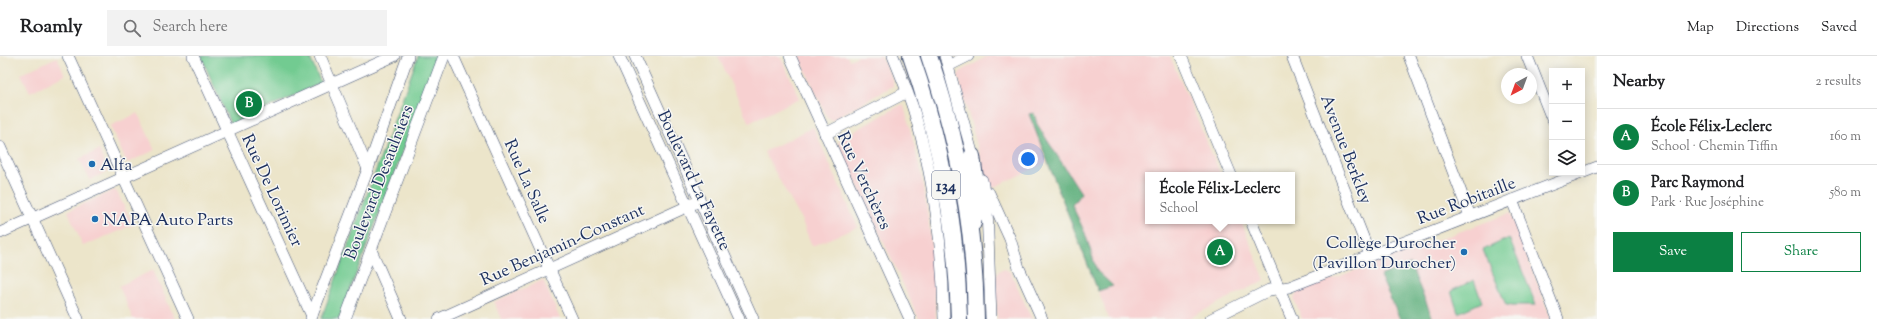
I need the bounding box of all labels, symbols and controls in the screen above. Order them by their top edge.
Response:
search box [107,10,387,46]
text: Roamly [20,14,83,41]
icon: search [121,17,143,39]
text: Search here [153,17,228,38]
text: Map [1687,18,1714,38]
text: Directions [1736,18,1799,38]
text: Saved [1821,18,1857,38]
north arrow [1501,68,1537,104]
map controls [1549,68,1585,176]
button: + [1549,68,1585,104]
text: Nearby [1613,70,1665,94]
text: 2 results [1816,73,1861,91]
pin: B [236,89,262,119]
street label: Avenue Berkley [1313,92,1377,208]
street label: Boulevard Desaulniers [339,102,421,264]
button: − [1549,104,1585,140]
street label: Boulevard La Fayette [650,107,736,255]
text: École Félix-Leclerc [1651,117,1772,138]
street label: Rue Verchères [830,128,897,234]
text: A [1621,128,1631,146]
text: 160 m [1830,128,1861,146]
street label: Rue De Lorimier [235,131,308,252]
street label: Rue La Salle [497,136,555,228]
text: School · Chemin Tiffin [1651,138,1778,156]
button: layers [1549,140,1585,176]
your location [1018,149,1038,169]
place label: Alfa [100,154,132,178]
marker: Alfa [87,159,97,169]
road number: 134 [932,171,960,199]
popup [1145,172,1295,224]
street label: Rue Robitaille [1414,172,1519,232]
text: Parc Raymond [1651,173,1744,194]
text: École Félix-Leclerc [1160,179,1281,200]
text: B [1622,184,1630,202]
text: 580 m [1830,184,1861,202]
text: Park · Rue Joséphine [1651,194,1764,212]
street label: Rue Benjamin-Constant [477,199,649,293]
text: School [1160,200,1198,218]
place label: NAPA Auto Parts [103,209,233,233]
marker: NAPA Auto Parts [90,214,100,224]
place label: Collège Durocher (Pavillon Durocher) [1312,232,1457,276]
button: Save [1613,232,1733,272]
button: Share [1741,232,1861,272]
pin: A [1207,237,1233,267]
marker: Collège Durocher (Pavillon Durocher) [1459,247,1469,257]

